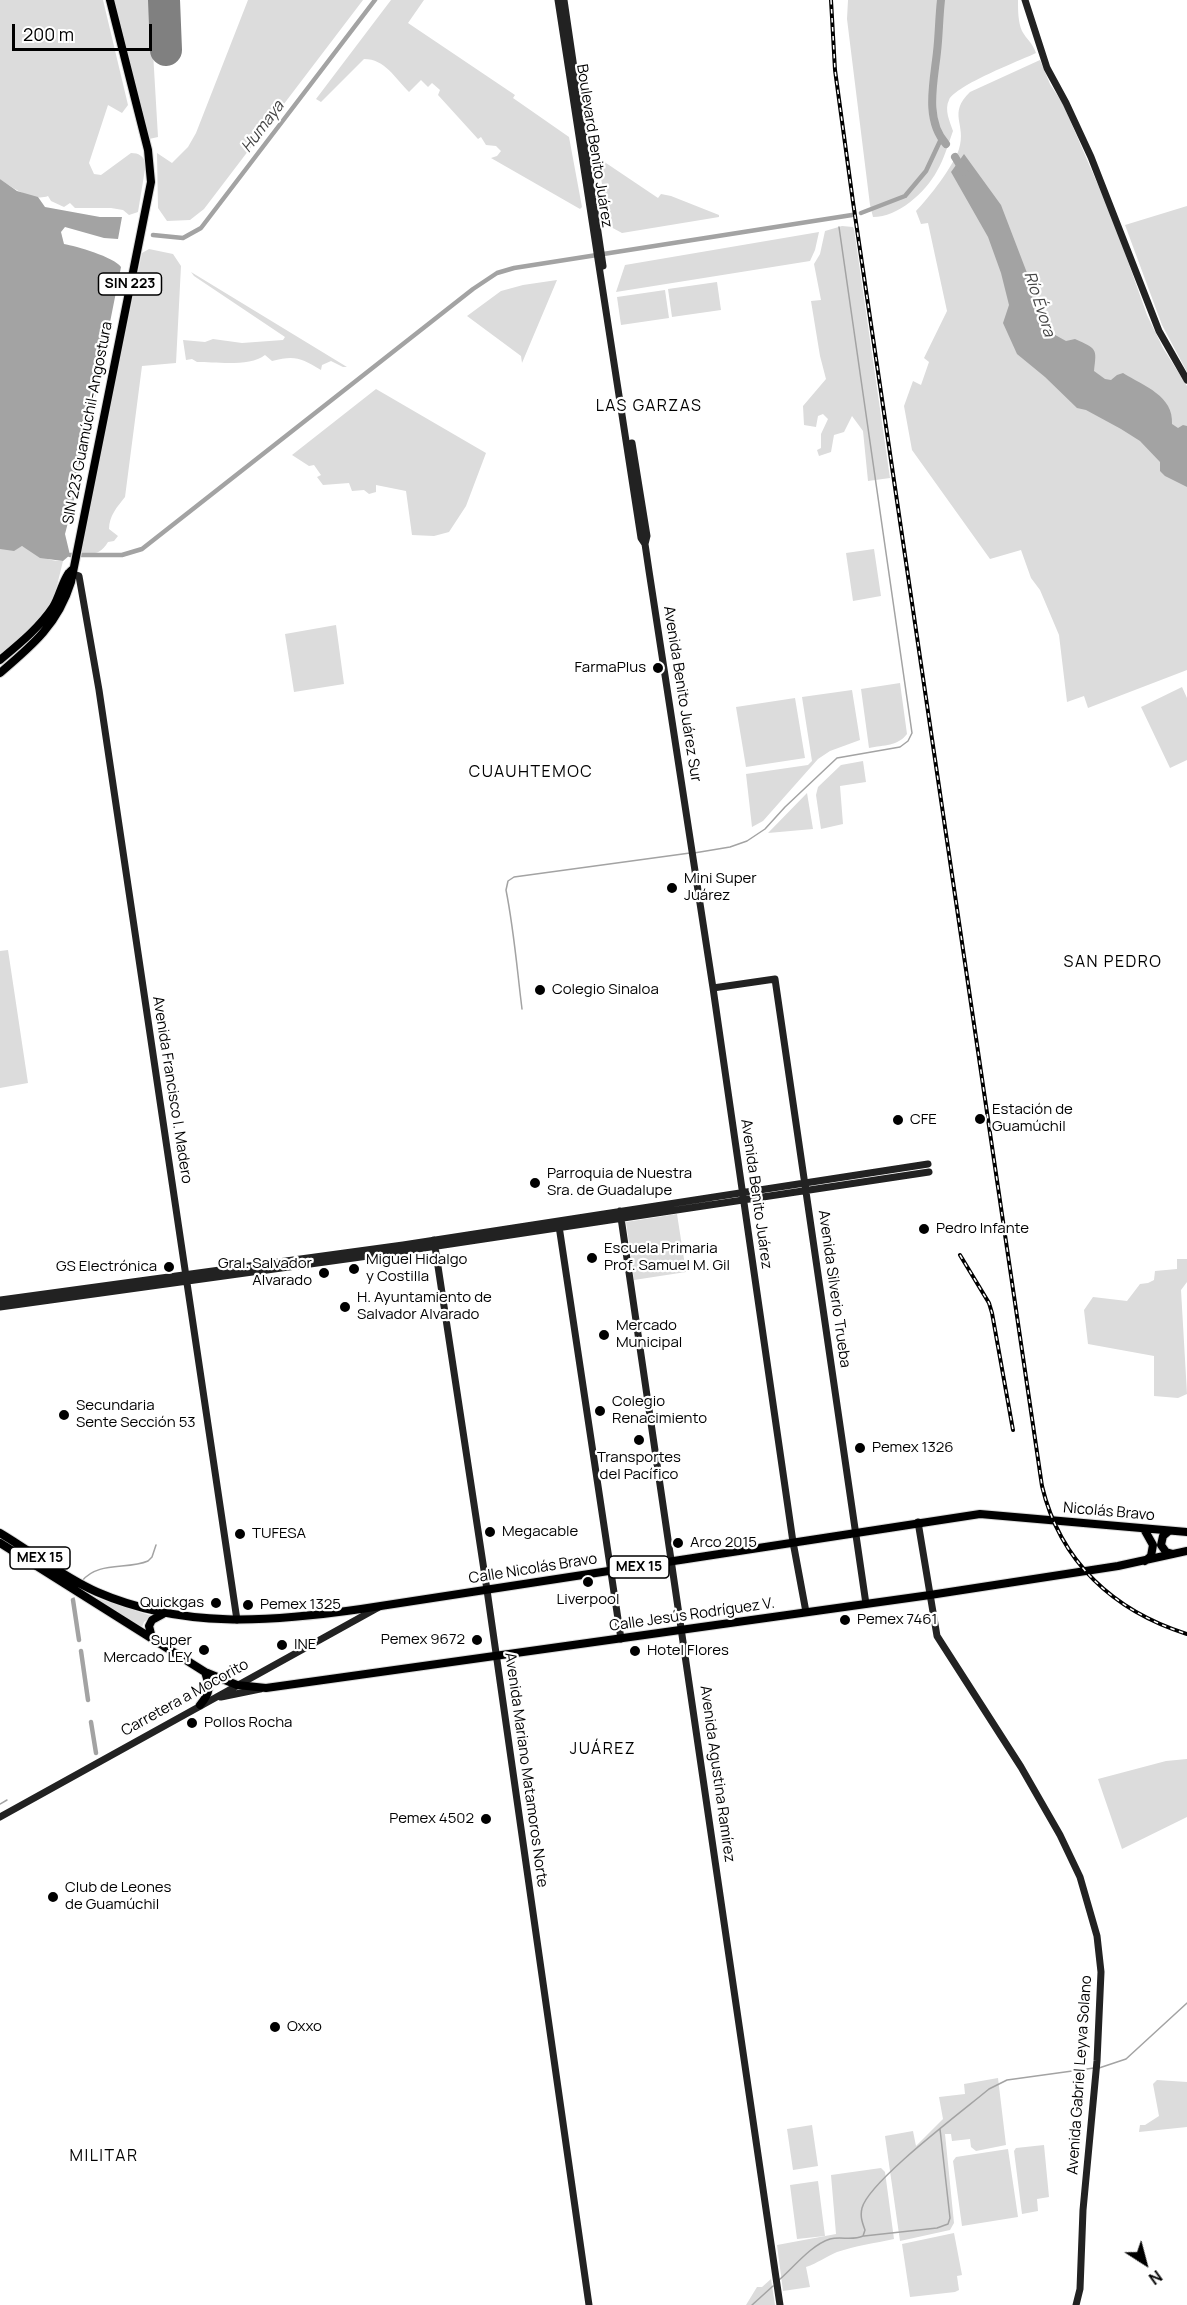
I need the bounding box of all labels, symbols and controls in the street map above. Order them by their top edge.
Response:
scale bar [15,12,154,50]
text: 200 m [23,22,74,46]
street label: Boulevard Benito Juárez [572,63,616,229]
water label: Humaya [237,97,289,157]
water label: Río Évora [1019,269,1059,339]
road number: SIN 223 [98,273,162,295]
street label: SIN 223 Guamúchil-Angostura [59,320,117,526]
district label: LAS GARZAS [596,397,702,417]
street label: Avenida Benito Juárez Sur [659,605,705,783]
place label: FarmaPlus [575,659,646,677]
marker: FarmaPlus [651,661,665,675]
district label: CUAUHTEMOC [469,763,593,783]
place label: Mini Super Juárez [684,870,757,905]
marker: Mini Super Juárez [665,881,679,895]
district label: SAN PEDRO [1064,953,1162,973]
place label: Colegio Sinaloa [552,981,659,999]
marker: Colegio Sinaloa [533,983,547,997]
street label: Avenida Francisco I. Madero [148,995,196,1185]
place label: Estación de Guamúchil [992,1101,1073,1136]
place label: CFE [910,1111,937,1129]
marker: Estación de Guamúchil [973,1112,987,1126]
marker: CFE [891,1113,905,1127]
street label: Avenida Benito Juárez [737,1118,775,1270]
place label: Parroquia de Nuestra Sra. de Guadalupe [547,1165,692,1200]
marker: Parroquia de Nuestra Sra. de Guadalupe [528,1176,542,1190]
street label: Avenida Silverio Trueba [814,1209,854,1369]
place label: Pedro Infante [936,1220,1029,1238]
marker: Pedro Infante [917,1222,931,1236]
place label: Escuela Primaria Prof. Samuel M. Gil [604,1240,730,1275]
place label: Miguel Hidalgo y Costilla [366,1251,467,1286]
marker: Escuela Primaria Prof. Samuel M. Gil [585,1251,599,1265]
place label: Gral. Salvador Alvarado [218,1255,312,1290]
place label: GS Electrónica [56,1258,157,1276]
marker: GS Electrónica [162,1260,176,1274]
marker: Miguel Hidalgo y Costilla [347,1262,361,1276]
marker: Gral. Salvador Alvarado [317,1266,331,1280]
place label: H. Ayuntamiento de Salvador Alvarado [357,1289,492,1324]
marker: H. Ayuntamiento de Salvador Alvarado [338,1300,352,1314]
place label: Mercado Municipal [616,1317,682,1352]
marker: Mercado Municipal [597,1328,611,1342]
place label: Colegio Renacimiento [612,1393,707,1428]
place label: Secundaria Sente Sección 53 [76,1397,196,1432]
marker: Colegio Renacimiento [593,1404,607,1418]
marker: Secundaria Sente Sección 53 [57,1408,71,1422]
marker: Transportes del Pacífico [632,1433,646,1447]
place label: Pemex 1326 [872,1439,954,1457]
marker: Pemex 1326 [853,1441,867,1455]
place label: Transportes del Pacífico [597,1449,681,1484]
street label: Nicolás Bravo [1062,1499,1156,1525]
place label: Megacable [502,1523,578,1541]
place label: TUFESA [252,1525,306,1543]
marker: Megacable [483,1525,497,1539]
marker: TUFESA [233,1527,247,1541]
place label: Arco 2015 [690,1534,757,1552]
marker: Arco 2015 [671,1536,685,1550]
road number: MEX 15 [10,1547,70,1569]
street label: Calle Nicolás Bravo [467,1550,599,1588]
road number: MEX 15 [609,1556,669,1578]
marker: Liverpool [581,1575,595,1589]
place label: Liverpool [557,1591,619,1609]
place label: Quickgas [140,1594,204,1612]
street label: Calle Jesús Rodríguez V. [608,1594,776,1636]
marker: Quickgas [209,1596,223,1610]
place label: Pemex 1325 [260,1596,341,1614]
marker: Pemex 1325 [241,1598,255,1612]
place label: Pemex 7461 [857,1611,937,1629]
marker: Pemex 7461 [838,1613,852,1627]
place label: Pemex 9672 [381,1631,465,1649]
place label: Super Mercado LEY [103,1632,192,1667]
marker: Pemex 9672 [470,1633,484,1647]
place label: INE [294,1636,316,1654]
marker: INE [275,1638,289,1652]
place label: Hotel Flores [647,1642,729,1660]
marker: Super Mercado LEY [197,1643,211,1657]
marker: Hotel Flores [628,1644,642,1658]
street label: Avenida Mariano Matamoros Norte [501,1651,551,1889]
street label: Carretera a Mocorito [118,1656,252,1740]
street label: Avenida Agustina Ramírez [696,1684,738,1864]
place label: Pollos Rocha [204,1714,292,1732]
marker: Pollos Rocha [185,1716,199,1730]
district label: JUÁREZ [570,1740,636,1760]
place label: Pemex 4502 [389,1810,474,1828]
marker: Pemex 4502 [479,1812,493,1826]
place label: Club de Leones de Guamúchil [65,1879,171,1914]
marker: Club de Leones de Guamúchil [46,1890,60,1904]
street label: Avenida Gabriel Leyva Solano [1064,1975,1096,2175]
place label: Oxxo [287,2018,322,2036]
marker: Oxxo [268,2020,282,2034]
district label: MILITAR [69,2147,139,2167]
north arrow [1115,2233,1175,2293]
text: N [1144,2265,1167,2290]

